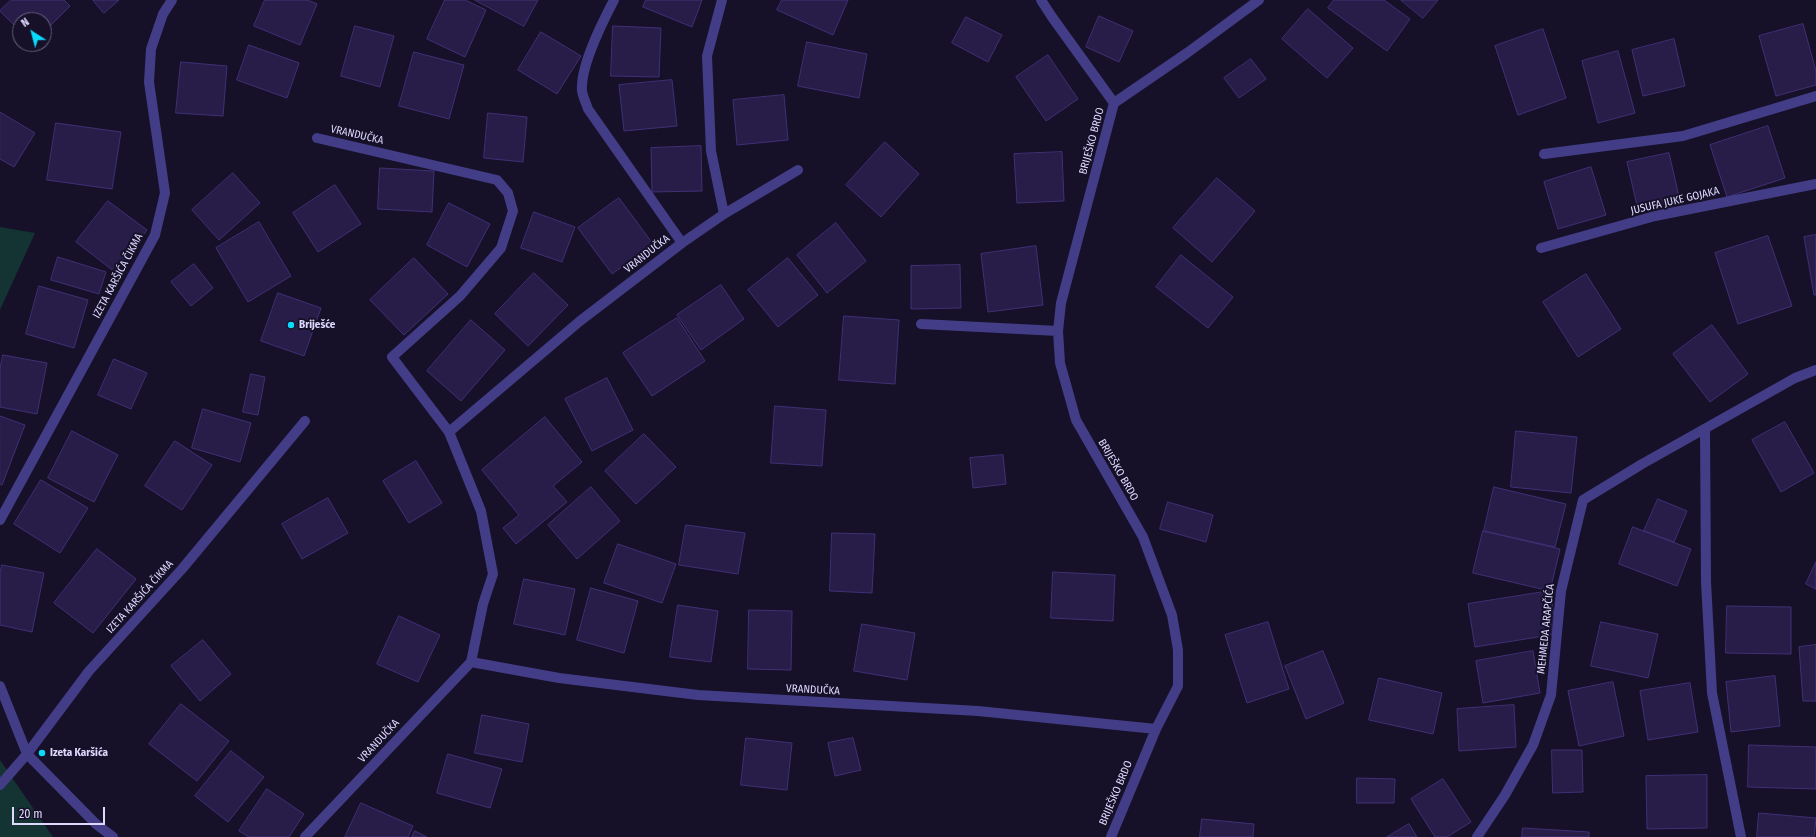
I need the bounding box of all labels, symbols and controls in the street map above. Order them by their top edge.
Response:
north arrow [12,12,52,52]
text: N [19,15,32,30]
street label: BRIJEŠKO BRDO [1077,106,1107,176]
street label: VRANDUČKA [329,122,385,148]
street label: JUSUFA JUKE GOJAKA [1629,184,1721,218]
street label: IZETA KARŠIĆA ČIKMA [90,231,146,321]
street label: VRANDUČKA [622,232,672,276]
place label: Briješće [299,318,335,332]
marker: Briješće [286,320,296,330]
street label: BRIJEŠKO BRDO [1095,437,1141,503]
street label: IZETA KARŠIĆA ČIKMA [104,558,176,636]
street label: MEHMEDA ARAPČIĆA [1535,583,1557,675]
street label: VRANDUČKA [786,682,840,698]
street label: VRANDUČKA [356,717,402,765]
place label: Izeta Karšića [50,746,108,760]
marker: Izeta Karšića [37,748,47,758]
street label: BRIJEŠKO BRDO [1096,759,1136,827]
scale bar [14,799,107,825]
text: 20 m [19,807,43,821]

